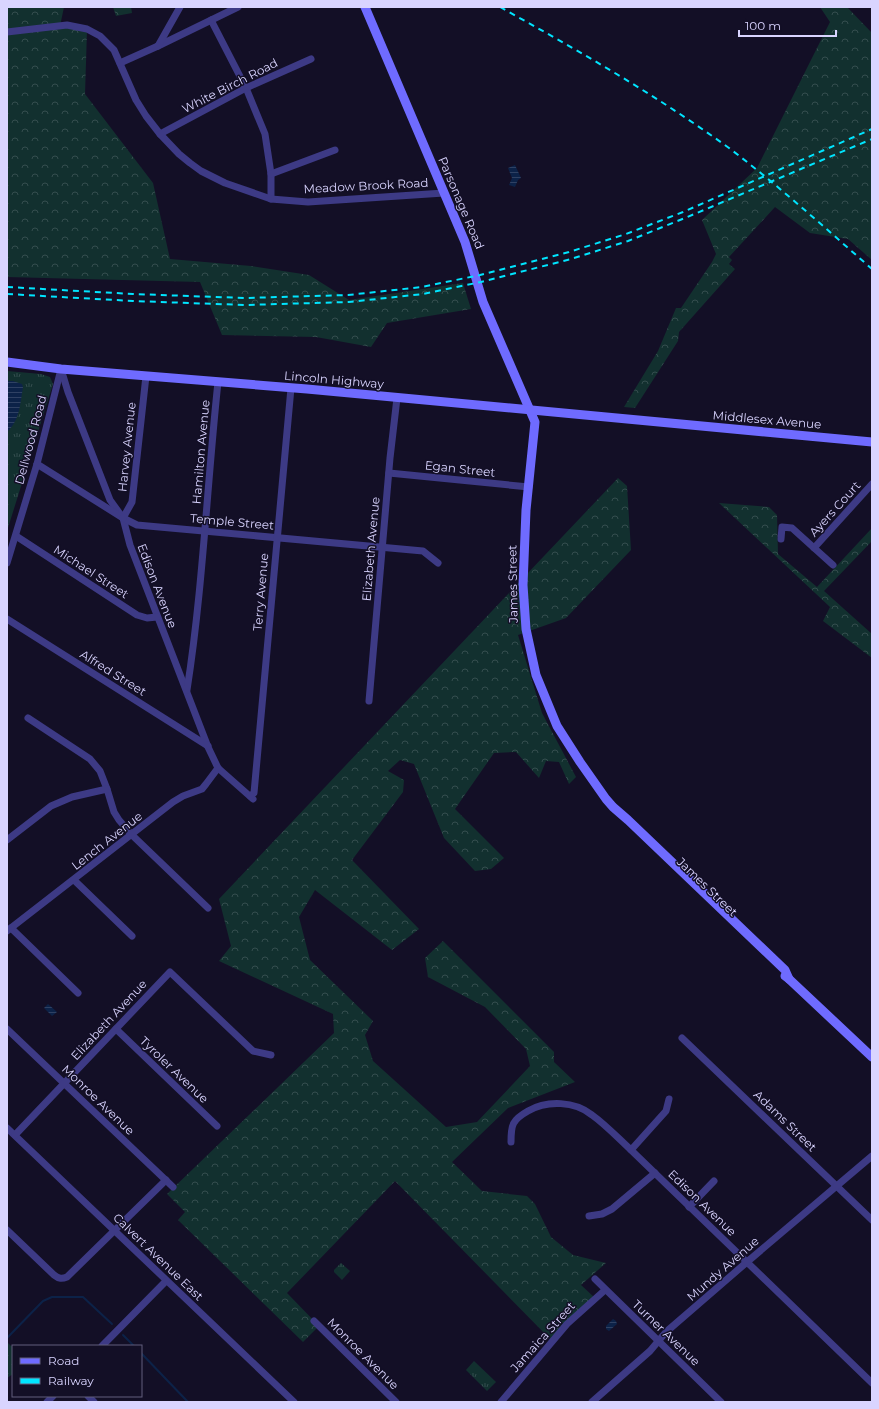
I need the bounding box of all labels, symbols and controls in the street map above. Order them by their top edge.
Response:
scale bar [739,12,836,38]
text: 100 m [745,18,781,33]
street label: White Birch Road [179,55,280,116]
street label: Parsonage Road [435,154,488,251]
street label: Meadow Brook Road [303,175,429,196]
street label: Lincoln Highway [284,368,385,391]
street label: Dellwood Road [11,394,50,486]
street label: Hamilton Avenue [188,399,213,505]
street label: Harvey Avenue [114,401,139,493]
street label: Middlesex Avenue [712,407,822,432]
street label: Egan Street [424,457,496,480]
street label: Ayers Court [806,478,863,539]
street label: Elizabeth Avenue [358,496,383,602]
street label: Temple Street [189,510,275,533]
street label: Edison Avenue [134,541,180,630]
street label: Michael Street [51,542,132,601]
street label: James Street [504,545,521,624]
street label: Terry Avenue [250,553,271,631]
street label: Alfred Street [77,646,149,699]
street label: Lench Avenue [68,808,145,873]
street label: James Street [673,853,741,919]
street label: Elizabeth Avenue [68,976,150,1063]
street label: Tyroler Avenue [137,1033,212,1106]
street label: Monroe Avenue [59,1061,138,1138]
street label: Adams Street [751,1087,820,1155]
street label: Edison Avenue [665,1166,740,1239]
street label: Calvert Avenue East [110,1210,207,1304]
street label: Mundy Avenue [684,1233,762,1304]
street label: Turner Avenue [629,1297,703,1369]
street label: Jamaica Street [506,1298,578,1376]
street label: Monroe Avenue [324,1315,402,1393]
legend [12,1345,142,1397]
text: Road [48,1353,79,1368]
text: Railway [48,1373,94,1388]

